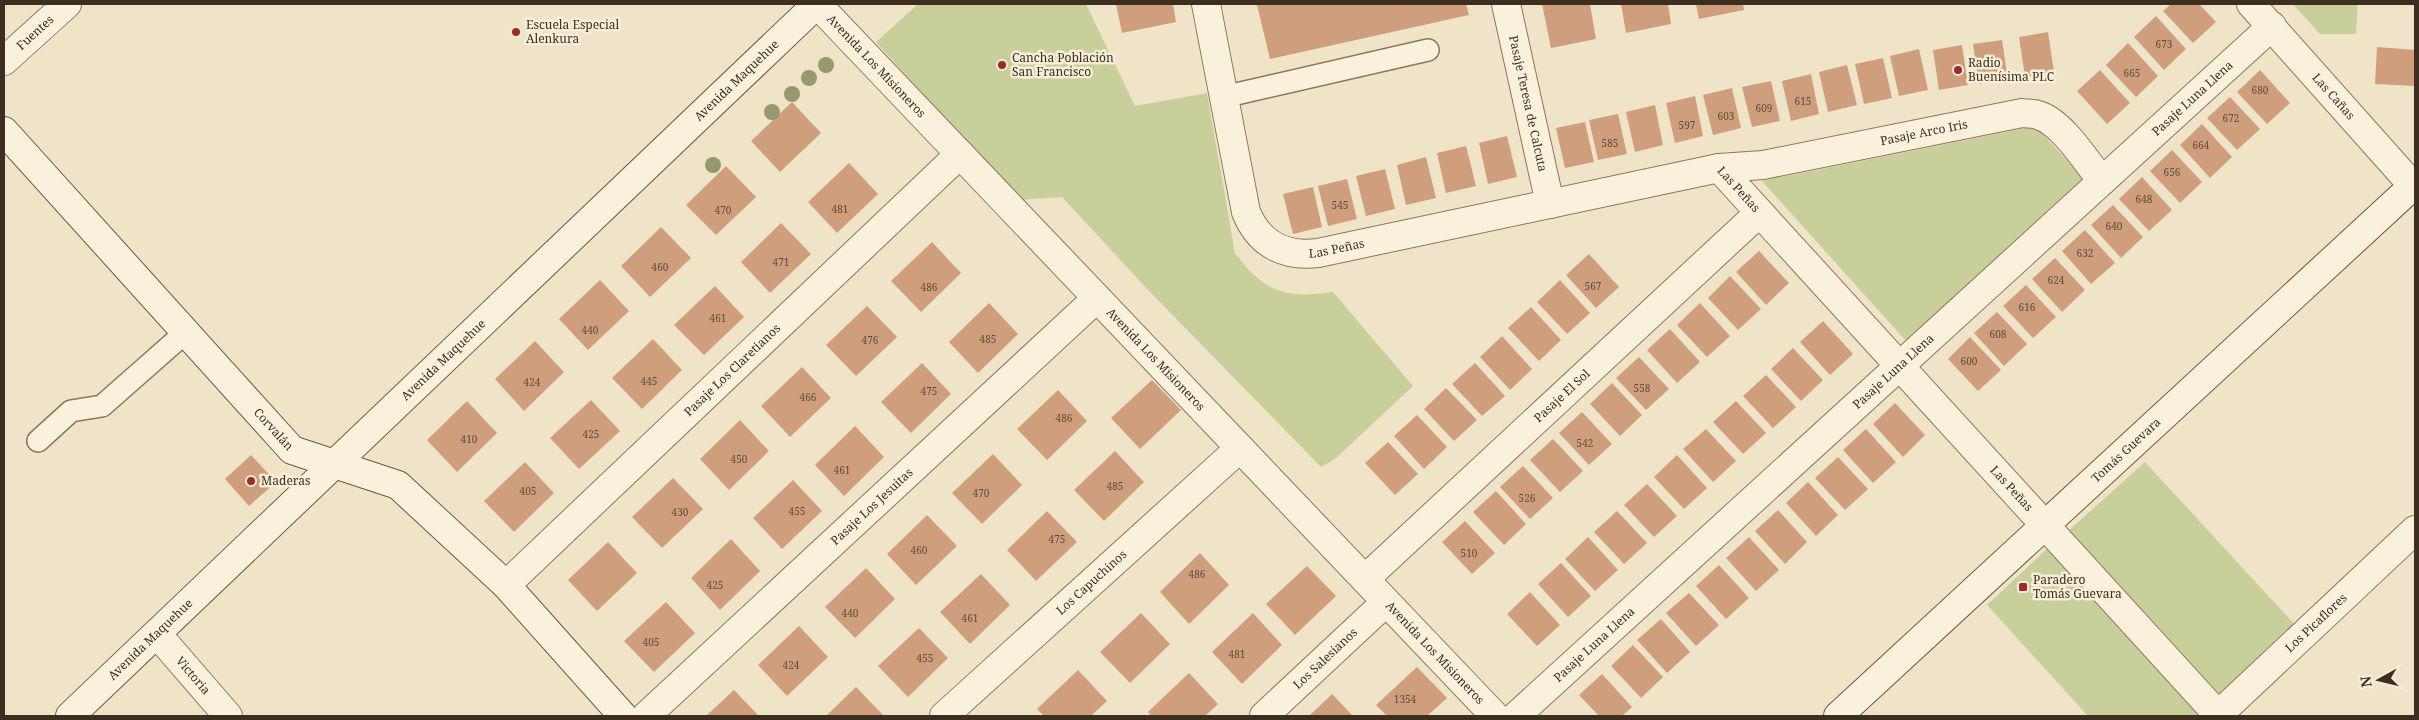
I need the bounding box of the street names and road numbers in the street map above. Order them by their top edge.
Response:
street label: Fuentes [12,11,57,54]
street label: Avenida Los Misioneros [823,11,930,121]
street label: Pasaje Teresa de Calcuta [1505,34,1552,174]
street label: Avenida Maquehue [690,36,782,125]
street label: Pasaje Luna Llena [2148,57,2237,140]
street label: Las Cañas [2309,69,2359,123]
street label: Pasaje Arco Iris [1879,115,1969,149]
street label: Las Peñas [1714,163,1764,216]
street label: Las Peñas [1308,234,1366,262]
street label: Avenida Los Misioneros [1103,304,1209,415]
street label: Avenida Maquehue [397,315,489,404]
street label: Pasaje Los Claretianos [680,320,784,420]
street label: Pasaje Luna Llena [1849,330,1938,413]
street label: Pasaje El Sol [1530,365,1594,426]
street label: Corvalán [250,404,298,454]
street label: Tomás Guevara [2087,413,2164,486]
street label: Las Peñas [1987,462,2037,515]
street label: Pasaje Los Jesuitas [827,464,916,549]
street label: Los Capuchinos [1052,546,1130,618]
street label: Los Picaflores [2281,589,2350,656]
street label: Avenida Maquehue [104,595,196,684]
street label: Avenida Los Misioneros [1382,597,1488,708]
street label: Pasaje Luna Llena [1550,603,1638,686]
street label: Los Salesianos [1289,624,1361,693]
street label: Victoria [172,653,215,698]

